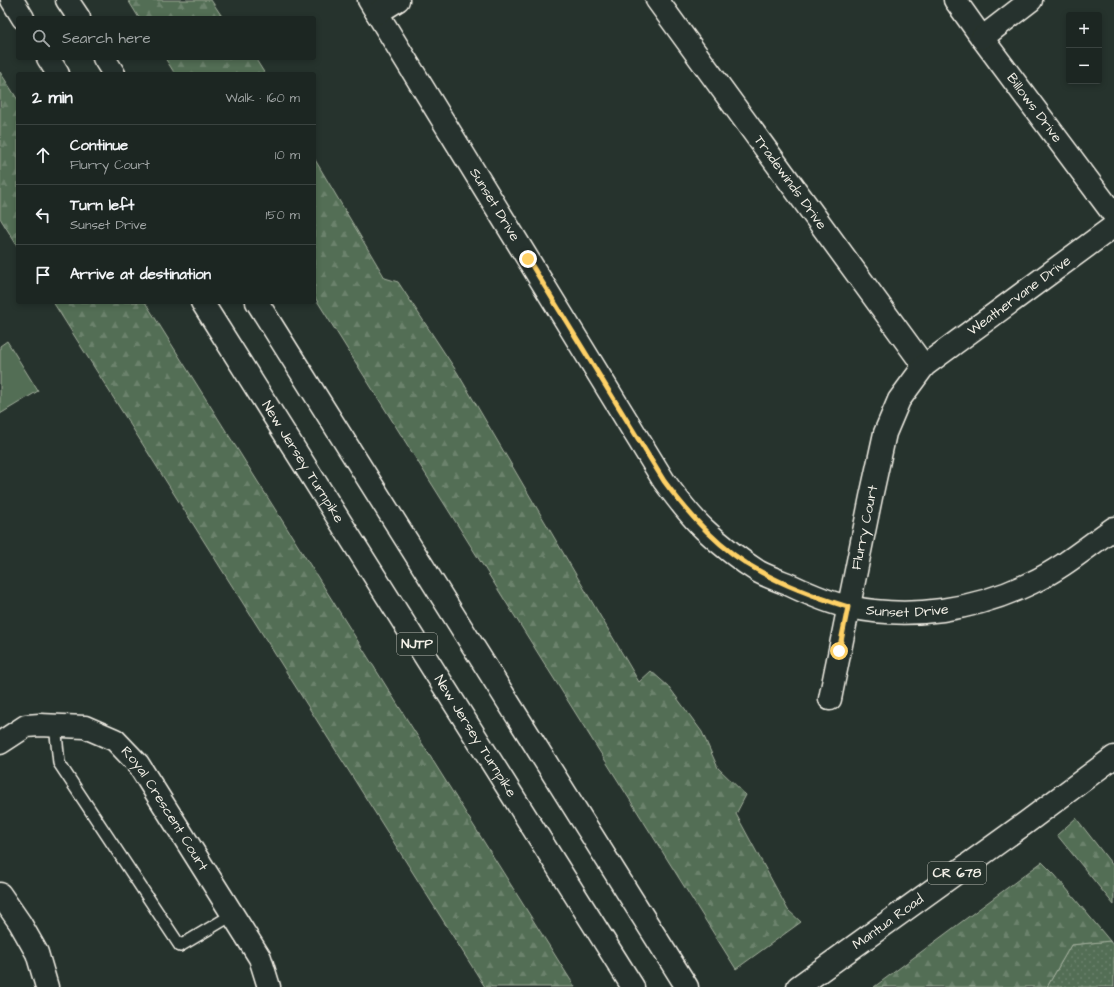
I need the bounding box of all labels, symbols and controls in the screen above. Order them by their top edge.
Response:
map controls [1066,12,1102,84]
button: + [1066,12,1102,48]
search box [16,16,316,60]
icon: search [30,27,52,49]
text: Search here [62,28,151,49]
button: − [1066,48,1102,84]
street label: Billows Drive [1002,69,1067,147]
text: 2 min [32,86,73,110]
text: Walk · 160 m [226,89,300,107]
street label: Tradewinds Drive [749,131,832,234]
text: Continue [70,135,128,156]
icon: ahead [32,144,54,166]
text: 10 m [275,146,300,164]
text: Flurry Court [70,156,150,174]
street label: Sunset Drive [464,164,525,245]
text: Turn left [70,195,134,216]
icon: left [32,204,54,226]
text: 150 m [266,206,300,224]
text: Sunset Drive [70,216,147,234]
route end [519,250,537,268]
street label: Weathervane Drive [963,251,1076,341]
icon: arrive [32,264,54,286]
text: Arrive at destination [70,264,211,285]
street label: New Jersey Turnpike [257,397,349,527]
street label: Flurry Court [846,483,883,572]
street label: Sunset Drive [865,599,950,623]
road number: NJTP [397,633,437,655]
route start [830,642,848,660]
street label: New Jersey Turnpike [429,671,521,801]
street label: Royal Crescent Court [116,742,213,875]
road number: CR 678 [928,862,986,884]
street label: Mantua Road [848,890,928,955]

